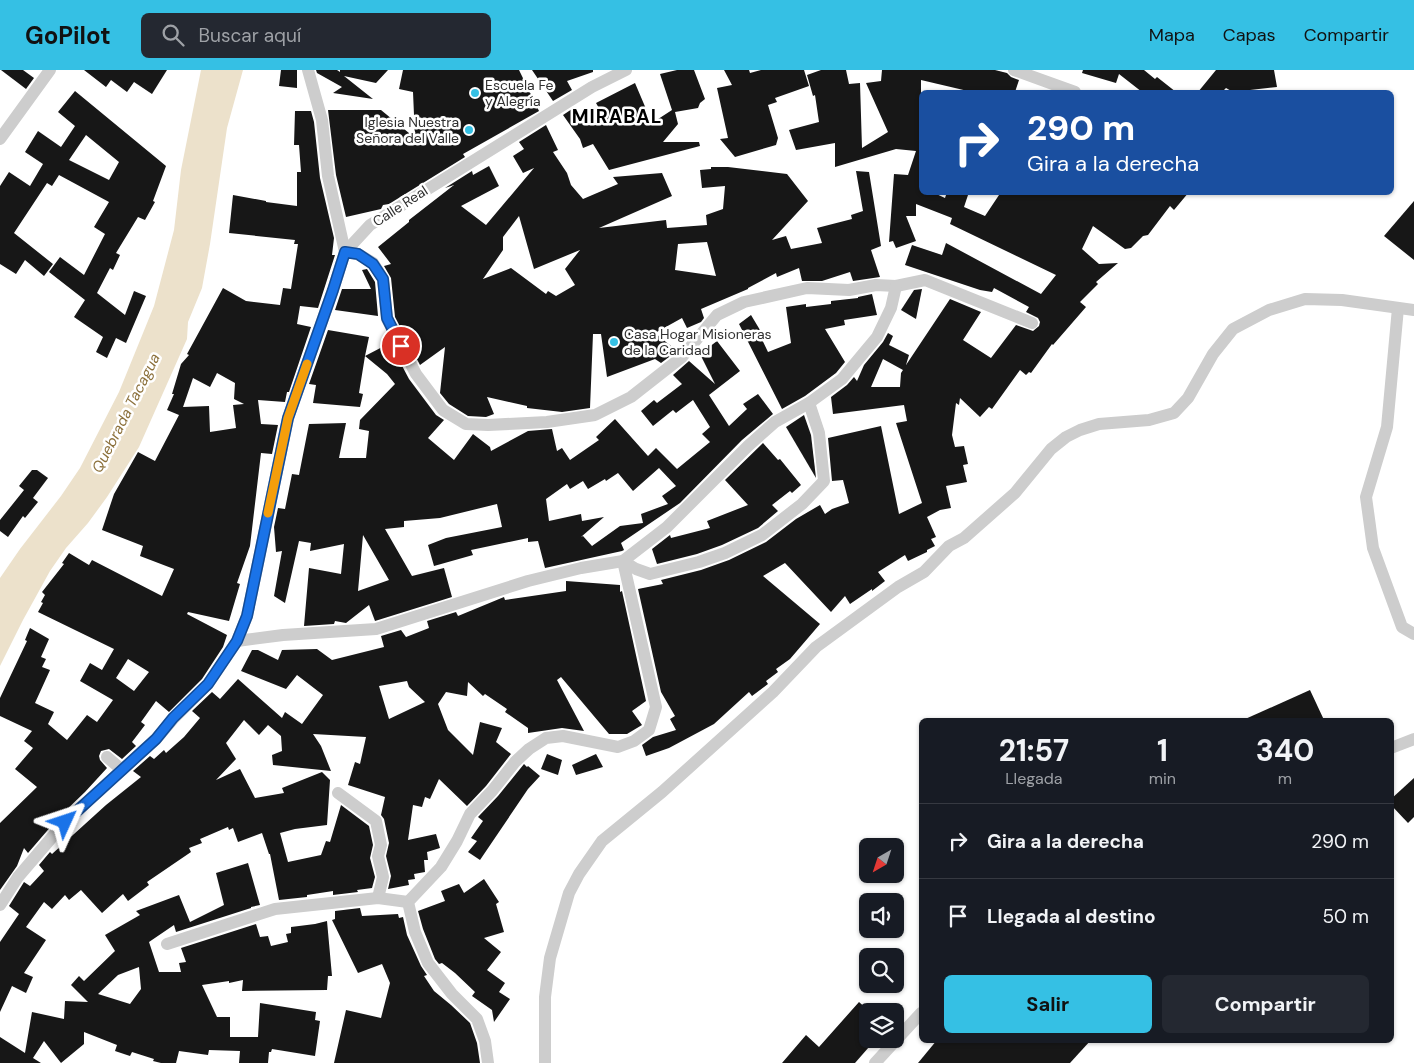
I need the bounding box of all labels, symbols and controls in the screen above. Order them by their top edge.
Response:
search box [141,13,491,58]
text: GoPilot [25,20,111,51]
icon: search [159,21,187,49]
text: Buscar aquí [199,23,301,48]
text: Mapa [1149,23,1195,47]
text: Capas [1223,23,1276,47]
text: Compartir [1304,23,1389,47]
place label: Escuela Fe y Alegría [485,76,554,110]
marker: Escuela Fe y Alegría [469,87,481,99]
district label: MIRABAL [572,104,662,129]
text: 290 m [1027,105,1135,151]
icon: right [944,110,1009,175]
place label: Iglesia Nuestra Señora del Valle [356,113,459,147]
marker: Iglesia Nuestra Señora del Valle [463,124,475,136]
text: Gira a la derecha [1027,149,1199,178]
street label: Calle Real [369,182,431,230]
pin [380,325,422,367]
place label: Casa Hogar Misioneras de la Caridad [624,325,772,359]
icon: arrive [387,332,415,360]
marker: Casa Hogar Misioneras de la Caridad [608,336,620,348]
water label: Quebrada Tacagua [87,350,165,476]
text: 21:57 [999,731,1069,770]
text: 1 [1157,731,1168,770]
text: 340 [1256,731,1314,770]
text: Llegada [1005,768,1063,789]
text: min [1149,768,1176,789]
text: m [1278,768,1292,789]
position arrow [38,795,90,847]
icon: right [944,827,972,855]
text: Gira a la derecha [987,829,1144,854]
text: 290 m [1311,829,1369,854]
north arrow [859,838,904,882]
map controls [859,838,904,1048]
button: sound [859,893,904,938]
icon: arrive [944,902,972,930]
text: Llegada al destino [987,904,1156,929]
text: 50 m [1322,904,1369,929]
button: search [859,948,904,993]
button: Salir [944,975,1152,1033]
button: Compartir [1162,975,1369,1033]
button: layers [859,1003,904,1048]

